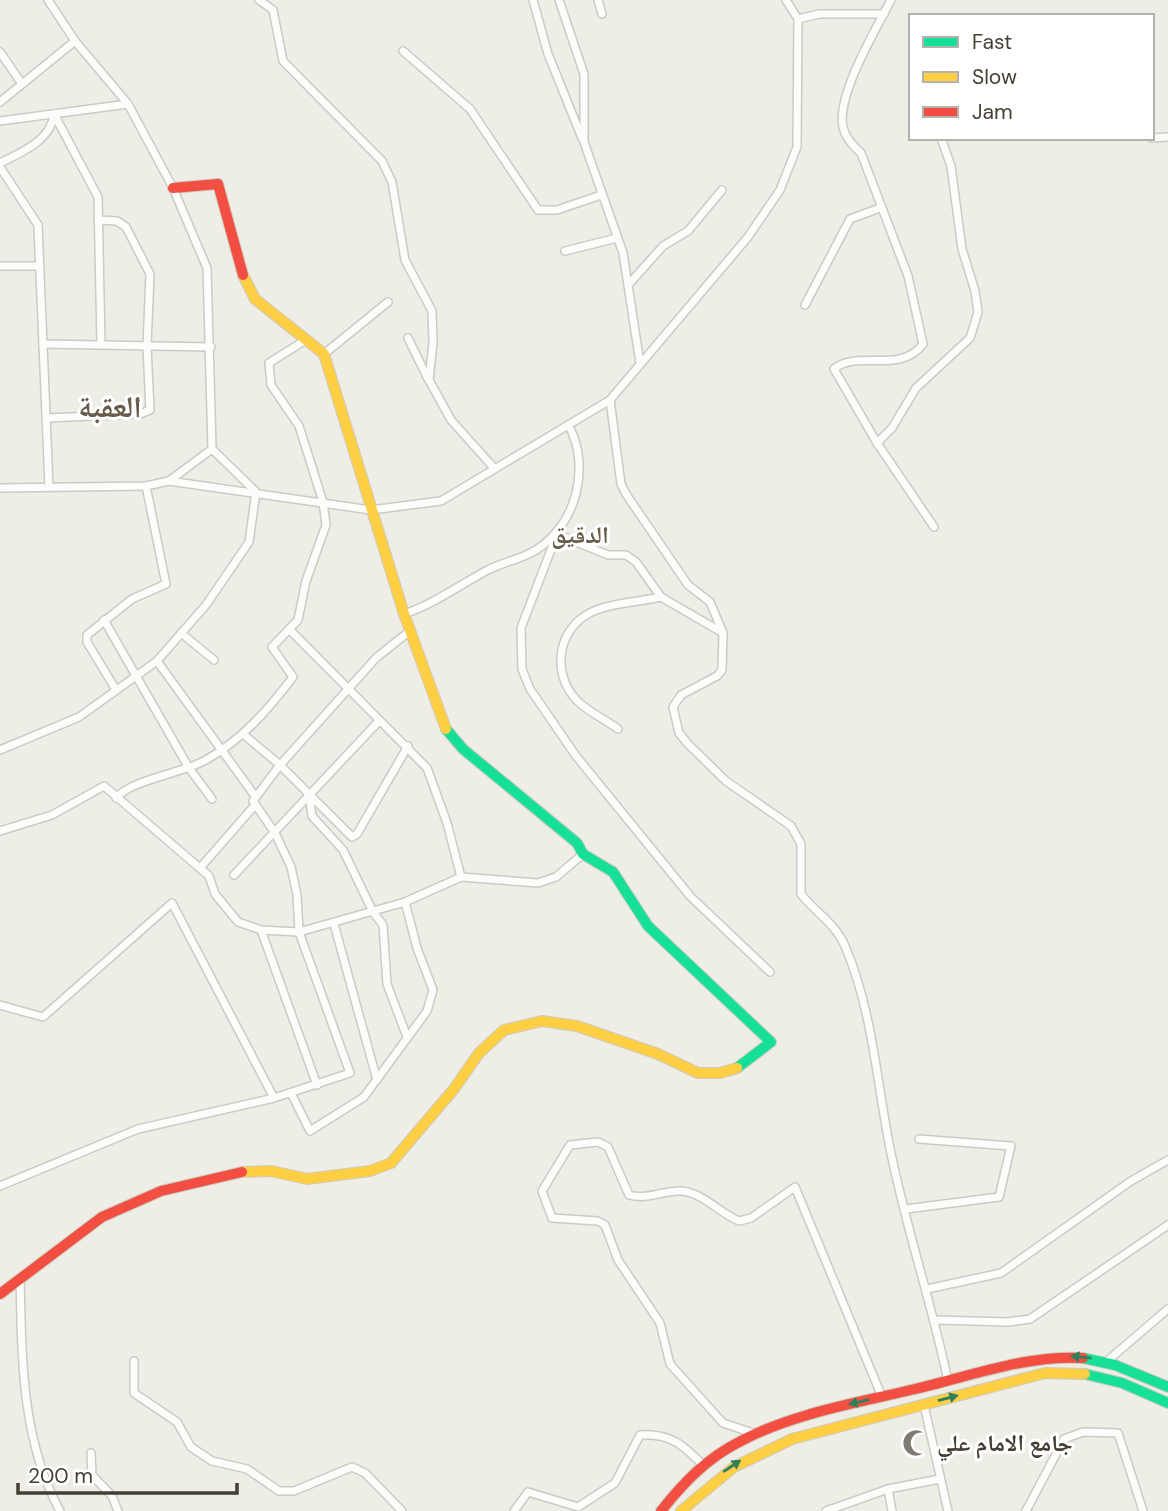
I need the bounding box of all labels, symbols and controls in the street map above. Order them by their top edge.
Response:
legend [909,14,1154,140]
text: Fast [972,28,1012,56]
text: Slow [972,63,1017,91]
text: Jam [972,98,1013,126]
district label: العقبة [78,387,142,426]
district label: الدقيق [551,519,609,550]
one-way arrow [1070,1351,1092,1362]
one-way arrow [937,1392,959,1403]
one-way arrow [848,1397,870,1408]
mosque icon: جامع الامام علي [901,1428,931,1458]
place label: جامع الامام علي [937,1428,1073,1462]
scale bar [18,1452,236,1496]
one-way arrow [722,1460,742,1473]
text: 200 m [28,1462,93,1490]

